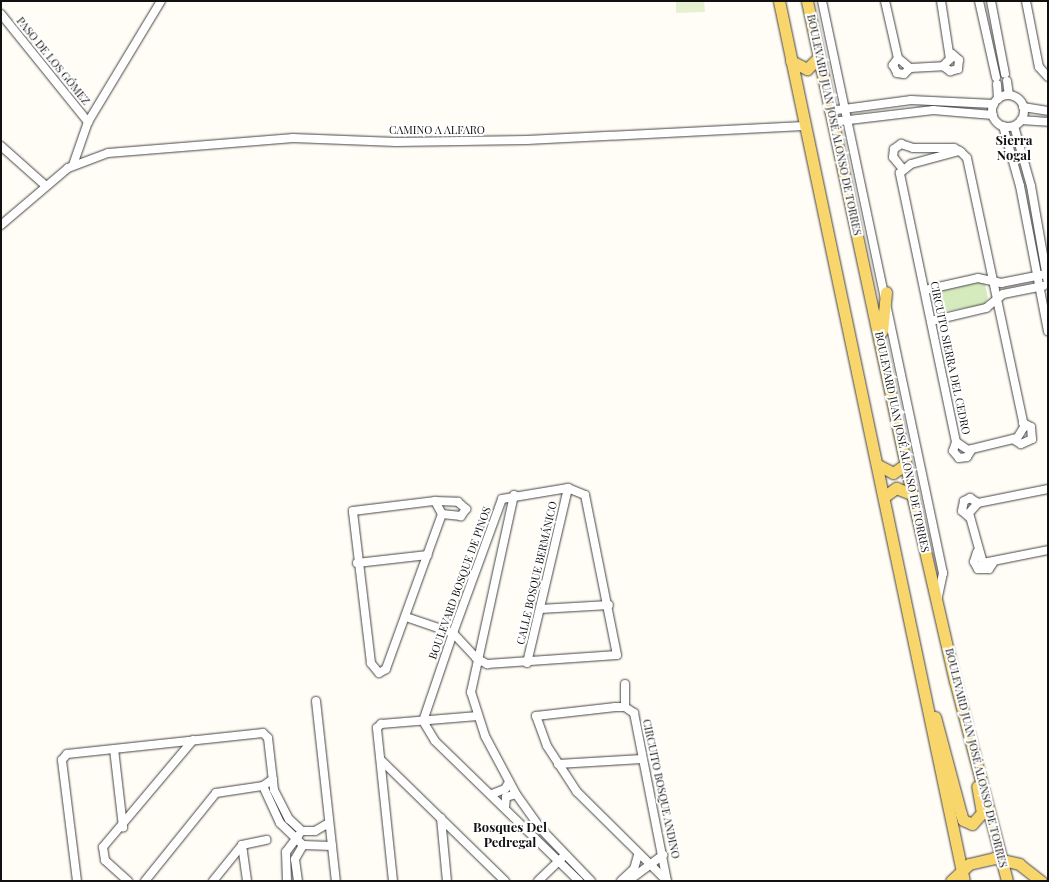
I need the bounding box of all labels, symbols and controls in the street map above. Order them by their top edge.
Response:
street label: BOULEVARD JUAN JOSÉ ALONSO DE TORRES [804,13,864,237]
street label: PASO DE LOS GÓMEZ [14,15,92,107]
street label: CAMINO A ALFARO [389,123,485,137]
district label: Sierra Nogal [995,133,1033,164]
street label: CIRCUITO SIERRA DEL CEDRO [927,280,973,436]
street label: BOULEVARD JUAN JOSÉ ALONSO DE TORRES [872,330,932,554]
street label: CALLE BOSQUE BERMÁNICO [514,500,560,646]
street label: BOULEVARD BOSQUE DE PINOS [426,505,494,661]
street label: BOULEVARD JUAN JOSÉ ALONSO DE TORRES [942,647,1010,869]
street label: CIRCUITO BOSQUE ANDINO [640,718,682,860]
district label: Bosques Del Pedregal [473,820,547,851]

